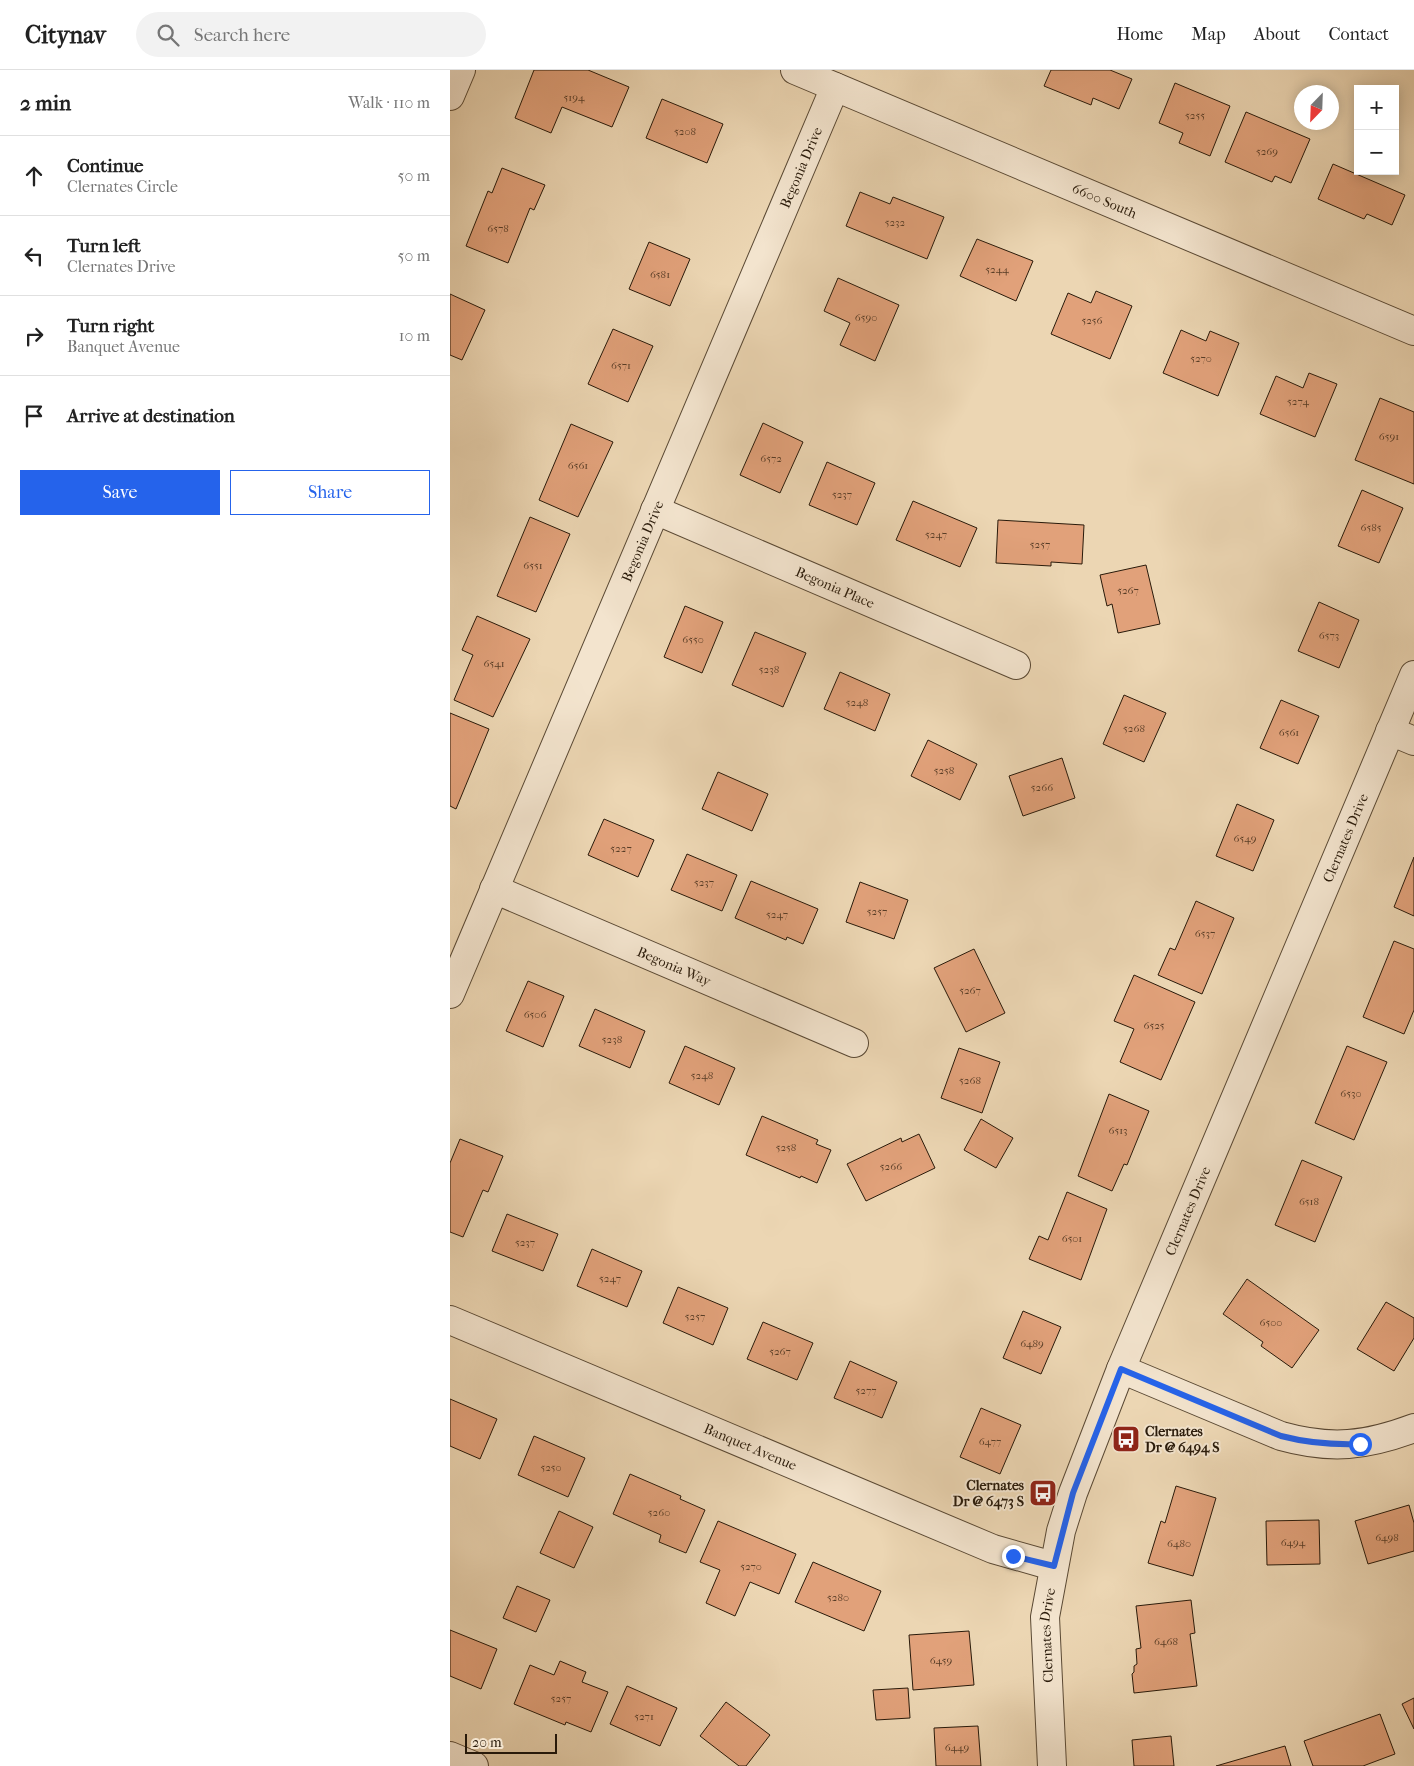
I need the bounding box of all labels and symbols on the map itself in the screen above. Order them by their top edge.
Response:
north arrow [1294,85,1339,130]
house number: 5194 [564,91,585,104]
house number: 5255 [1185,109,1205,122]
street label: Begonia Drive [776,124,826,211]
house number: 5208 [674,125,696,138]
house number: 5269 [1256,145,1278,158]
street label: 6600 South [1070,179,1140,222]
house number: 5232 [885,216,906,229]
house number: 6578 [487,222,509,235]
house number: 5244 [985,263,1009,276]
house number: 6581 [650,268,670,281]
house number: 6590 [855,311,877,324]
house number: 5256 [1081,314,1103,327]
house number: 5270 [1190,352,1212,365]
house number: 6571 [611,359,631,372]
house number: 5274 [1287,395,1309,408]
house number: 6591 [1379,430,1399,443]
house number: 6572 [760,452,782,465]
house number: 6561 [568,459,588,472]
house number: 5237 [832,488,852,501]
street label: Begonia Drive [618,498,667,584]
house number: 6585 [1361,521,1382,534]
house number: 5247 [925,528,947,541]
house number: 5257 [1030,538,1050,551]
house number: 6551 [523,559,543,572]
street label: Begonia Place [793,563,877,612]
house number: 5267 [1117,584,1139,597]
house number: 6573 [1319,629,1339,642]
house number: 6550 [682,633,704,646]
house number: 6541 [483,657,505,670]
house number: 5238 [759,663,779,676]
house number: 5248 [846,696,868,709]
house number: 5268 [1123,722,1145,735]
house number: 6561 [1279,726,1299,739]
house number: 5258 [934,764,954,777]
house number: 5266 [1031,781,1053,794]
street label: Clernates Drive [1319,791,1372,885]
house number: 6549 [1234,832,1257,845]
house number: 5227 [610,842,632,855]
house number: 5237 [694,876,714,889]
house number: 5257 [867,905,887,918]
house number: 5247 [766,908,788,921]
house number: 6537 [1195,927,1215,940]
street label: Begonia Way [635,943,714,990]
house number: 5267 [959,984,981,997]
house number: 6506 [524,1008,546,1021]
house number: 6525 [1143,1019,1165,1032]
house number: 5238 [602,1033,622,1046]
house number: 5248 [691,1069,713,1082]
house number: 5268 [959,1074,981,1087]
house number: 6530 [1340,1087,1362,1100]
house number: 6513 [1108,1124,1128,1137]
house number: 5258 [776,1141,796,1154]
house number: 5266 [880,1160,902,1173]
street label: Clernates Drive [1161,1164,1214,1258]
house number: 6518 [1299,1195,1319,1208]
house number: 6501 [1062,1232,1082,1245]
house number: 5237 [515,1236,535,1249]
house number: 5247 [599,1272,621,1285]
house number: 5257 [685,1310,705,1323]
house number: 6500 [1260,1316,1282,1329]
house number: 6489 [1020,1337,1044,1350]
house number: 5267 [769,1345,791,1358]
house number: 5277 [855,1384,877,1397]
street label: Banquet Avenue [701,1420,799,1474]
place label: Clernates Dr @ 6494 S [1145,1423,1220,1456]
bus stop icon: Clernates Dr @ 6494 S [1111,1424,1141,1454]
route start [1349,1433,1372,1456]
house number: 6477 [979,1435,1001,1448]
house number: 5250 [540,1461,562,1474]
place label: Clernates Dr @ 6473 S [953,1477,1025,1510]
bus stop icon: Clernates Dr @ 6473 S [1028,1478,1058,1508]
house number: 5260 [648,1506,670,1519]
house number: 6498 [1375,1531,1399,1544]
house number: 6494 [1281,1536,1306,1549]
house number: 6480 [1167,1537,1191,1550]
route end [1002,1545,1025,1568]
house number: 5270 [740,1560,762,1573]
street label: Clernates Drive [1036,1586,1059,1683]
house number: 5280 [827,1591,849,1604]
house number: 6468 [1154,1635,1178,1648]
house number: 6459 [930,1654,953,1667]
house number: 5257 [551,1692,571,1705]
house number: 5271 [634,1710,654,1723]
scale bar [465,1731,558,1754]
house number: 6449 [945,1741,970,1754]

